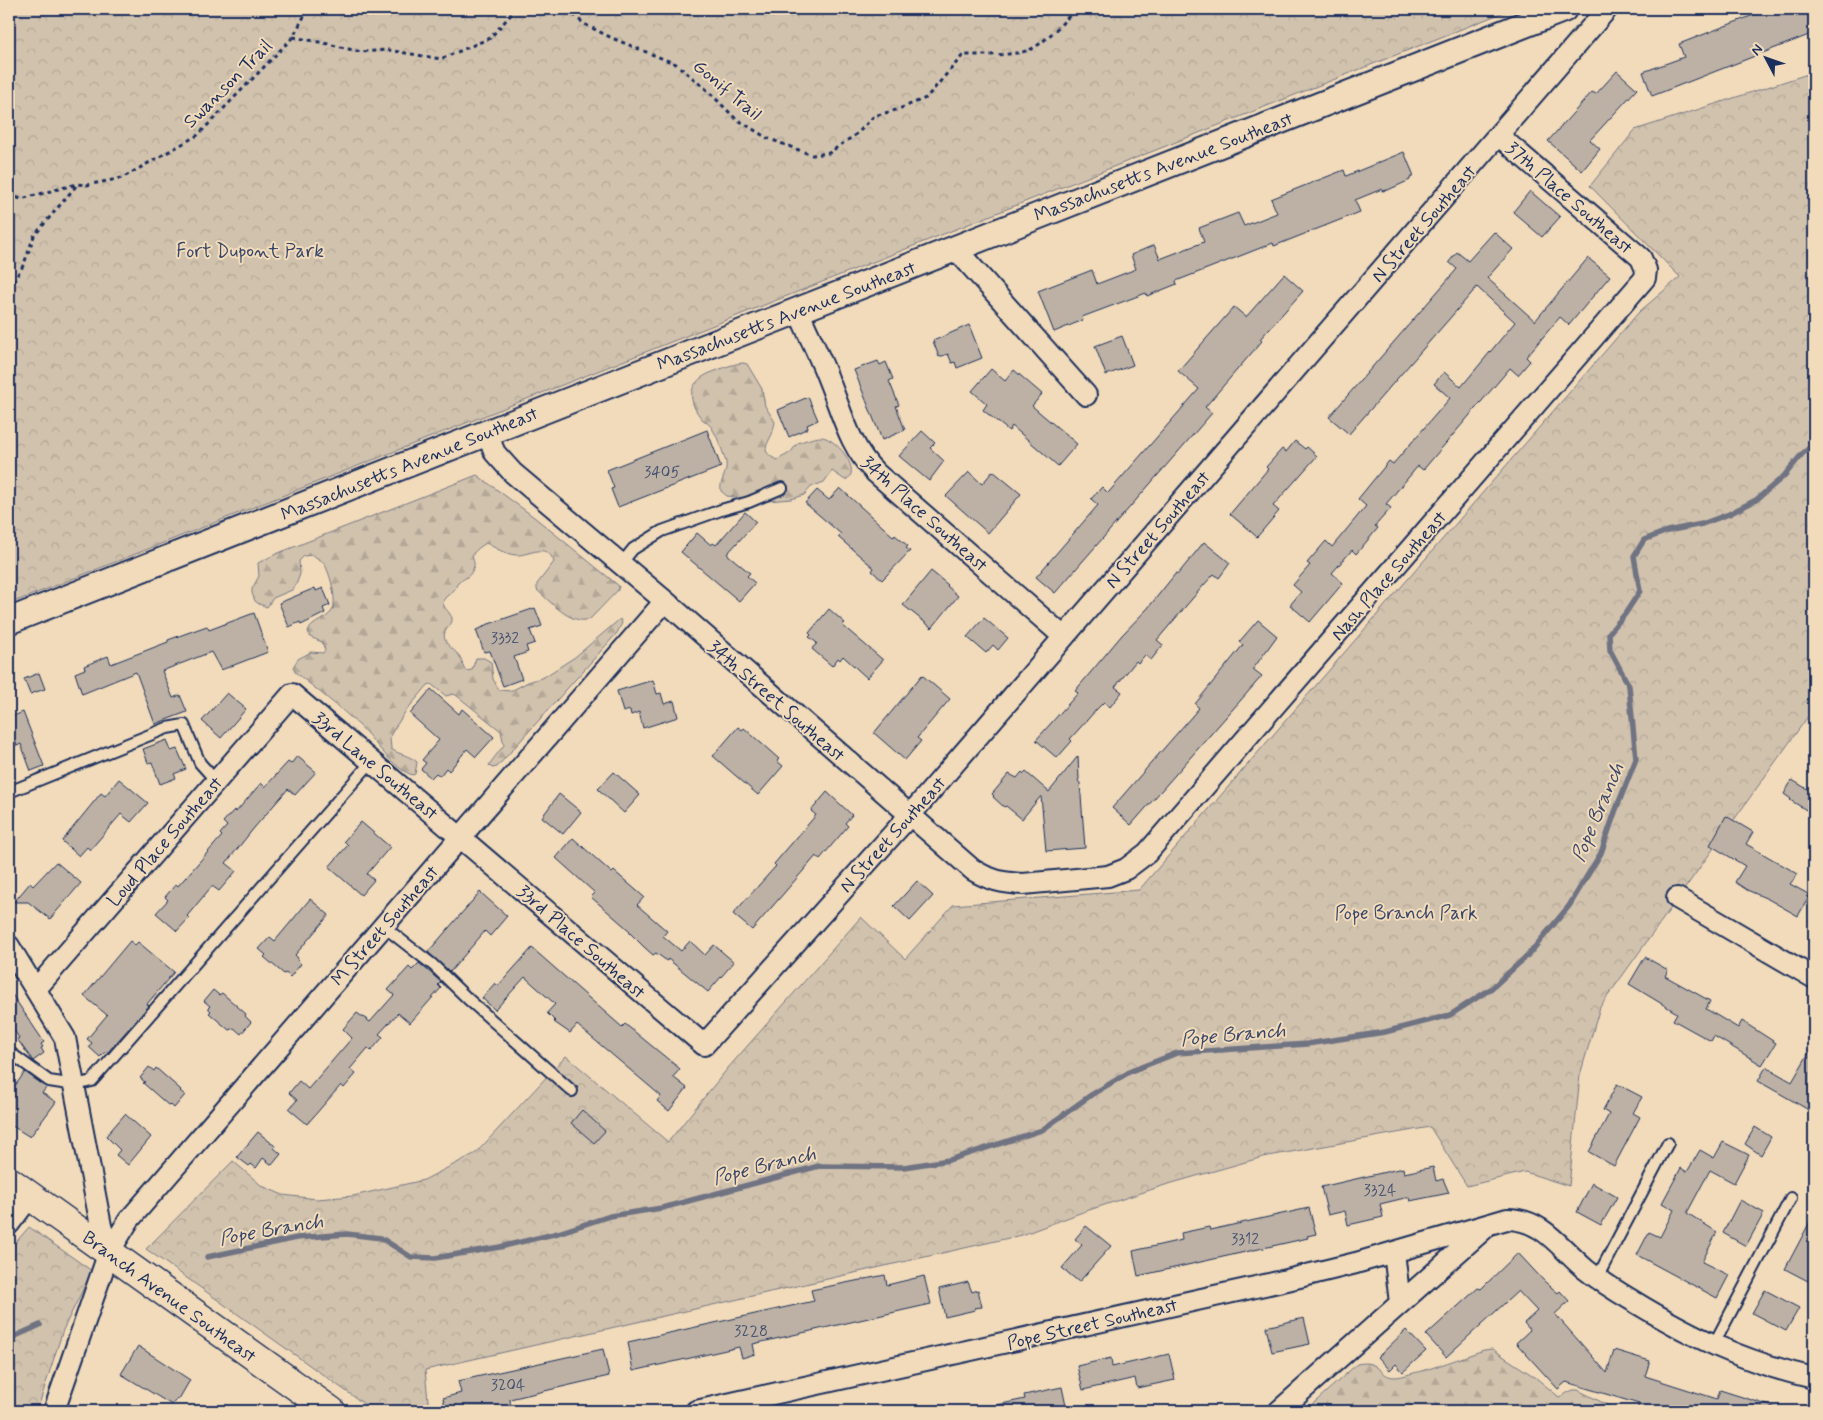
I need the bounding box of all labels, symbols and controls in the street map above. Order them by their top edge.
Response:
north arrow [1740,32,1790,82]
street label: Swanson Trail [178,34,278,134]
text: N [1747,41,1767,60]
street label: Gonif Trail [687,54,767,126]
street label: Massachusetts Avenue Southeast [1031,106,1297,228]
street label: 37th Place Southeast [1500,136,1638,260]
street label: N Street Southeast [1366,160,1482,288]
park label: Fort Dupont Park [176,239,324,264]
street label: Massachusetts Avenue Southeast [654,255,920,377]
street label: Massachusetts Avenue Southeast [277,401,542,528]
street label: 34th Place Southeast [855,450,993,578]
house number: 3405 [644,462,680,483]
street label: N Street Southeast [1100,466,1216,594]
street label: Nash Place Southeast [1326,506,1453,646]
house number: 3332 [491,628,519,649]
street label: 34th Street Southeast [702,635,850,768]
street label: 33rd Lane Southeast [307,706,443,826]
water label: Pope Branch [1565,759,1631,866]
street label: Loud Place Southeast [102,772,229,912]
street label: N Street Southeast [834,772,952,898]
street label: M Street Southeast [326,860,445,992]
street label: 33rd Place Southeast [511,879,651,1005]
park label: Pope Branch Park [1335,901,1477,926]
water label: Pope Branch [1180,1017,1287,1054]
water label: Pope Branch [710,1141,819,1192]
house number: 3324 [1364,1180,1396,1201]
water label: Pope Branch [217,1208,326,1253]
street label: Branch Avenue Southeast [77,1226,261,1369]
house number: 3312 [1231,1229,1259,1250]
street label: Pope Street Southeast [1005,1293,1180,1356]
house number: 3228 [734,1321,768,1342]
house number: 3204 [491,1375,525,1396]

